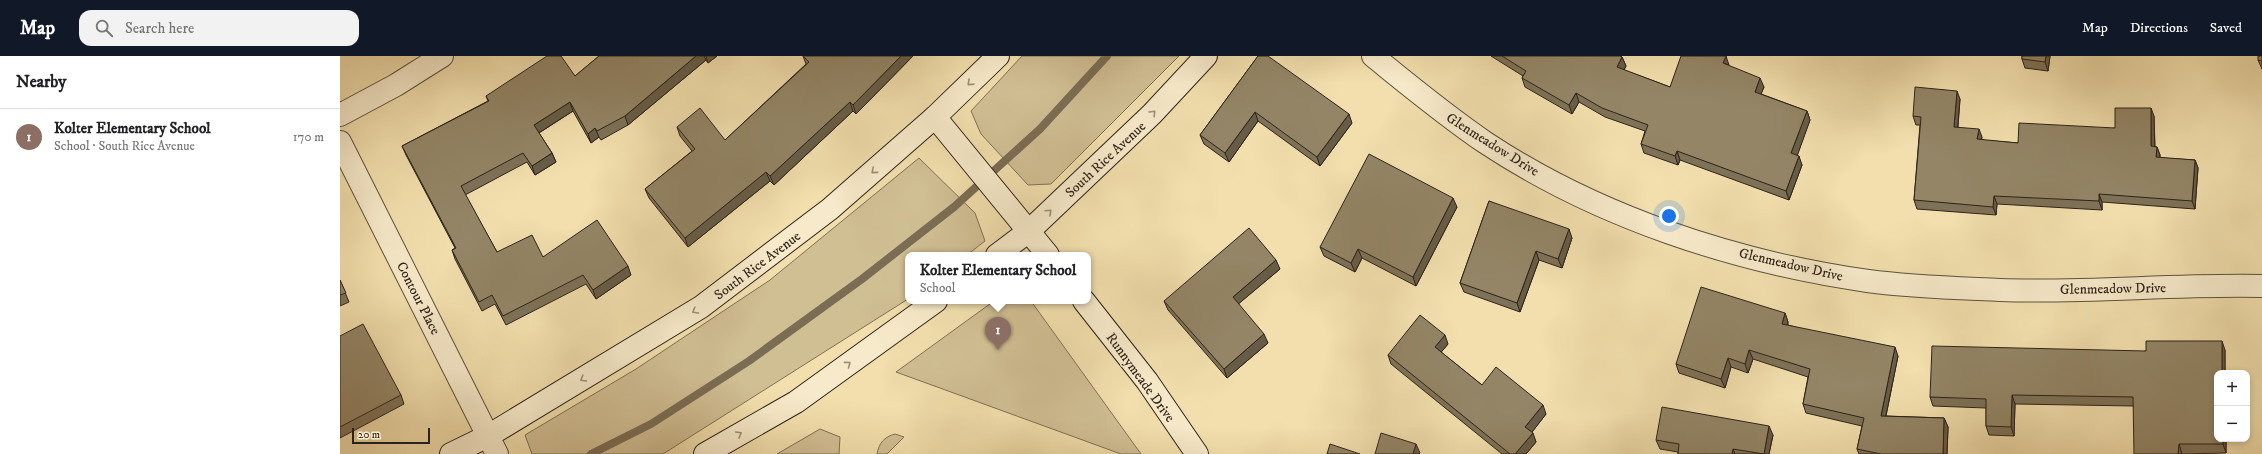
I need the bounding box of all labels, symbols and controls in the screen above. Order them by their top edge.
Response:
search box [79,10,359,46]
text: Map [20,17,55,40]
icon: search [93,17,115,39]
text: Search here [125,19,194,38]
text: Map [2082,19,2108,37]
text: Directions [2130,19,2188,37]
text: Saved [2210,19,2242,37]
text: Nearby [16,71,66,93]
one-way arrow [967,78,975,86]
street label: Glenmeadow Drive [1443,109,1542,181]
one-way arrow [1148,110,1156,118]
street label: South Rice Avenue [1062,118,1150,202]
text: Kolter Elementary School [54,119,211,138]
text: 1 [27,129,31,145]
text: 170 m [293,129,324,145]
text: School · South Rice Avenue [54,138,195,154]
one-way arrow [872,166,879,173]
your location [1659,206,1679,226]
one-way arrow [1044,209,1052,217]
street label: South Rice Avenue [711,227,805,304]
street label: Glenmeadow Drive [1737,244,1845,286]
popup [905,252,1091,304]
street label: Contour Place [392,259,444,338]
text: Kolter Elementary School [920,261,1076,280]
street label: Glenmeadow Drive [2060,279,2166,299]
text: School [920,280,955,296]
one-way arrow [692,307,699,314]
pin: 1 [985,317,1011,350]
street label: Runnymeade Drive [1102,329,1179,426]
one-way arrow [844,361,851,369]
map controls [2214,370,2250,442]
button: + [2214,370,2250,406]
one-way arrow [580,374,587,381]
button: − [2214,406,2250,442]
scale bar [352,426,430,445]
text: 20 m [358,428,380,442]
one-way arrow [735,432,742,439]

